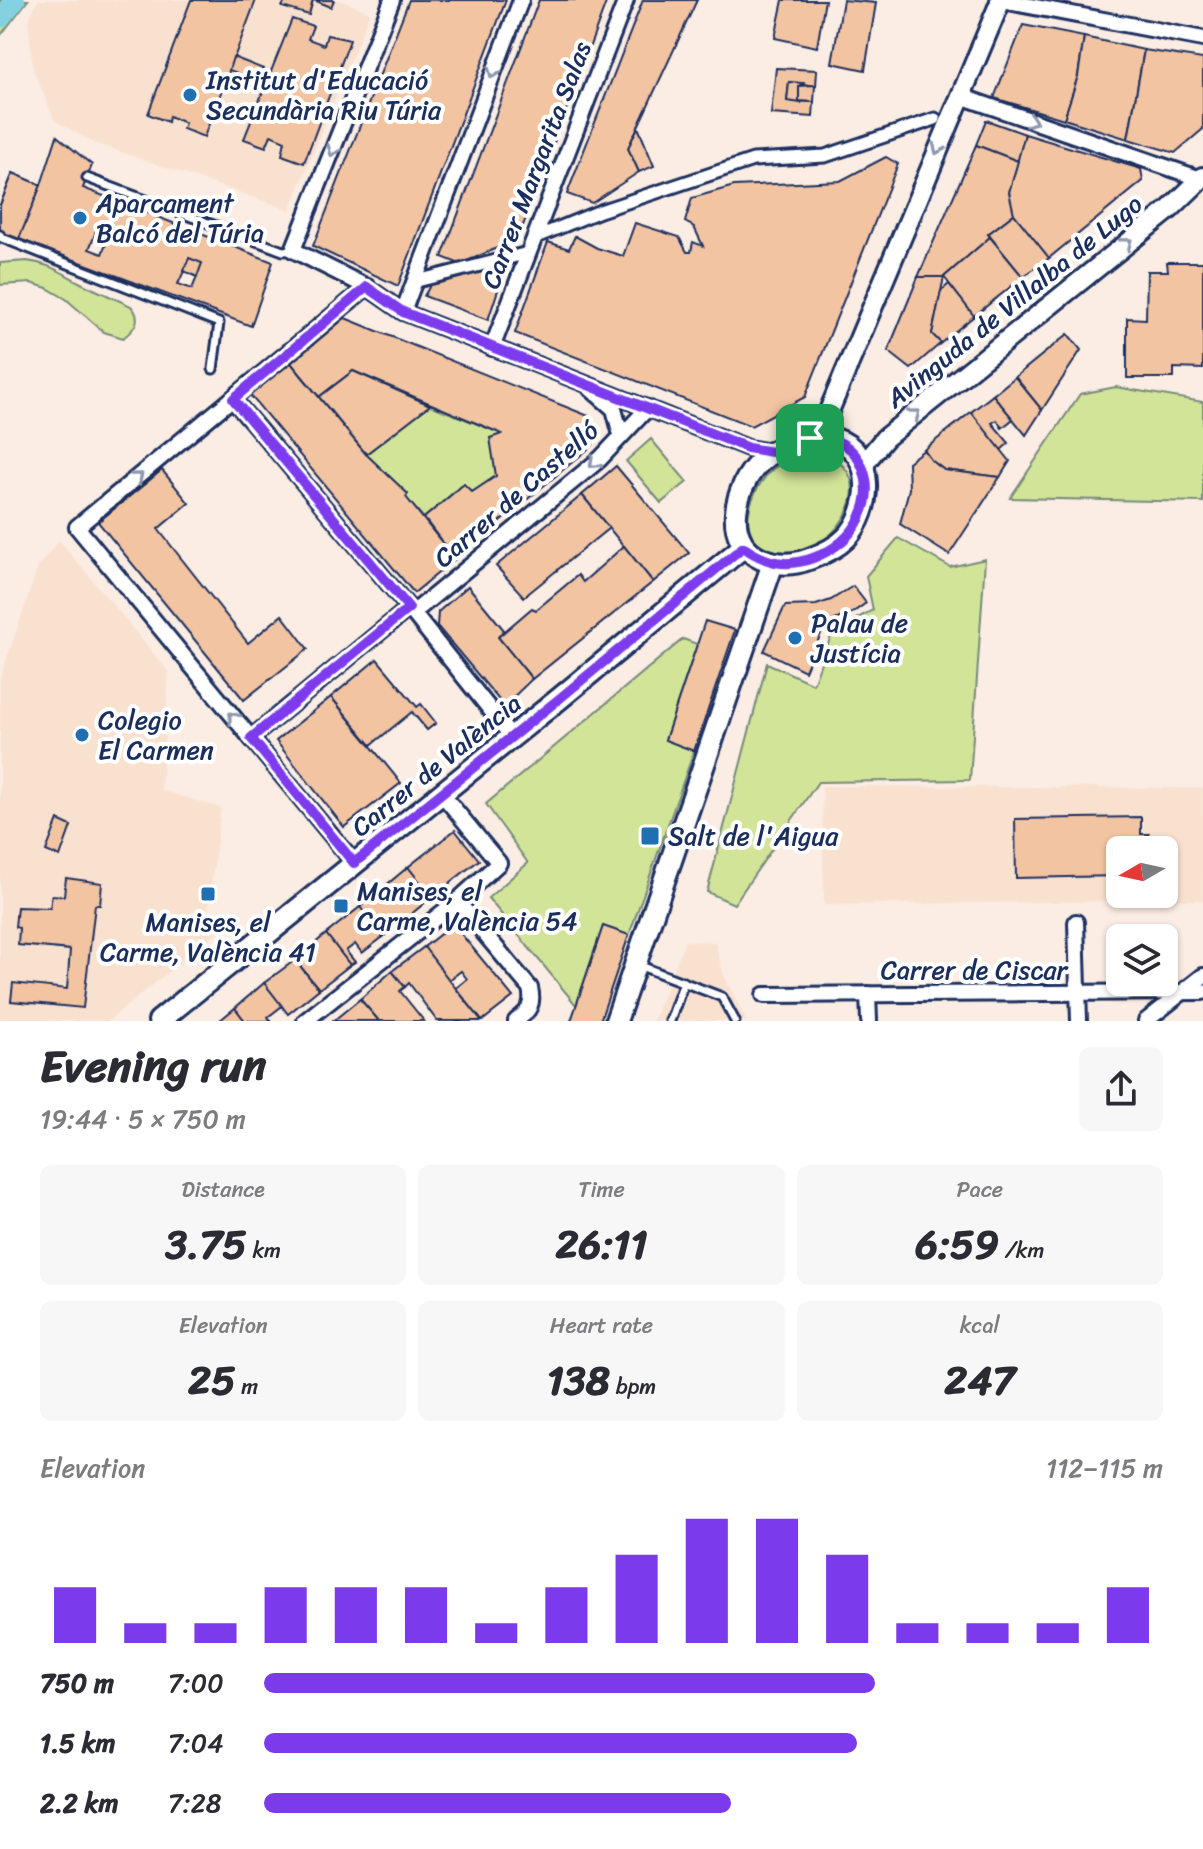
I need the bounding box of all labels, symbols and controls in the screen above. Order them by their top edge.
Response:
street label: Carrer Margarita Salas [468,34,605,296]
place label: Institut d'Educació Secundària Riu Túria [205,57,442,133]
one-way arrow [486,65,503,79]
marker: Institut d'Educació Secundària Riu Túria [181,86,199,104]
one-way arrow [1024,111,1038,127]
one-way arrow [931,141,948,155]
one-way arrow [326,143,342,157]
place label: Aparcament Balcó del Túria [95,180,264,256]
street label: Avinguda de Villalba de Lugo [874,182,1153,420]
marker: Aparcament Balcó del Túria [71,209,89,227]
one-way arrow [1118,238,1133,252]
pin [776,404,844,472]
street label: Carrer de Castelló [423,408,610,579]
one-way arrow [906,409,921,423]
icon: arrive [788,416,832,460]
one-way arrow [588,454,603,468]
one-way arrow [128,473,143,487]
place label: Palau de Justícia [810,600,908,676]
marker: Palau de Justícia [786,629,804,647]
street label: Carrer de València [340,681,532,849]
place label: Colegio El Carmen [98,697,214,773]
one-way arrow [228,711,243,726]
marker: Colegio El Carmen [73,726,91,744]
place label: Salt de l'Aigua [668,813,839,859]
marker: Salt de l'Aigua [639,825,661,847]
north arrow [1106,836,1178,908]
map controls [1106,836,1178,996]
place label: Manises, el Carme, València 54 [357,868,578,944]
marker: Manises, el Carme, València 41 [199,885,217,903]
marker: Manises, el Carme, València 54 [332,897,350,915]
place label: Manises, el Carme, València 41 [100,899,316,975]
button: layers [1106,924,1178,996]
street label: Carrer de Ciscar [881,947,1069,993]
text: Evening run [40,1027,266,1105]
button: share [1079,1047,1163,1131]
text: 19:44 · 5 × 750 m [40,1096,246,1142]
text: Distance [181,1170,265,1209]
text: Time [578,1170,625,1209]
text: Pace [956,1170,1003,1209]
text: 3.75 [165,1209,247,1280]
text: 26:11 [555,1209,648,1280]
text: 6:59 [915,1209,999,1280]
text: km [247,1231,281,1270]
text: /km [999,1231,1044,1270]
text: Elevation [179,1306,268,1345]
text: Heart rate [550,1306,653,1345]
text: kcal [960,1306,1000,1345]
text: 25 [188,1345,236,1416]
text: 138 [547,1345,610,1416]
text: 247 [944,1345,1015,1416]
text: m [236,1367,258,1406]
text: bpm [610,1367,656,1406]
text: Elevation [40,1445,145,1491]
text: 112–115 m [1046,1445,1163,1491]
text: 750 m [40,1660,114,1706]
text: 7:00 [168,1660,224,1706]
text: 1.5 km [40,1720,115,1766]
text: 7:04 [168,1720,223,1766]
text: 2.2 km [40,1780,118,1826]
text: 7:28 [168,1780,221,1826]

